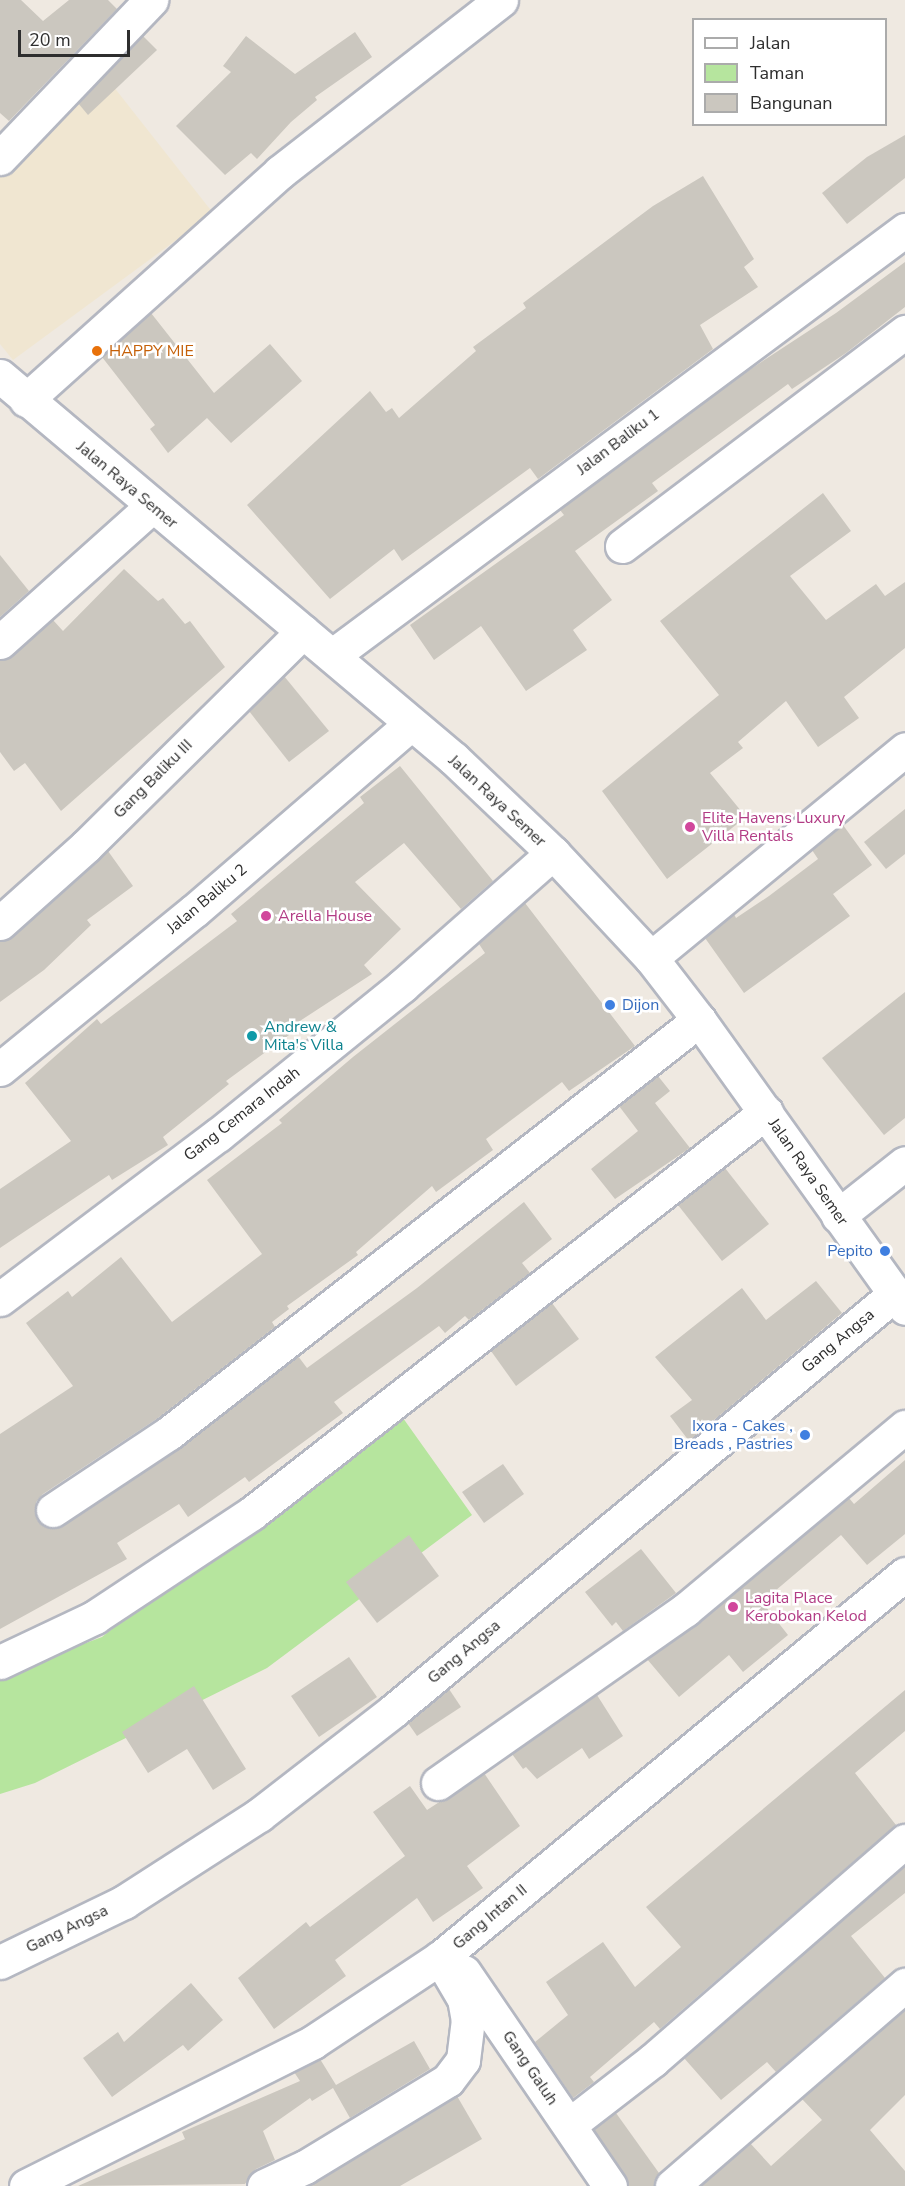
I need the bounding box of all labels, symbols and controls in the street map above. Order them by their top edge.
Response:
scale bar [21,18,134,56]
legend [692,18,887,126]
text: 20 m [29,28,71,52]
text: Jalan [750,31,790,55]
text: Taman [750,61,804,85]
text: Bangunan [750,91,833,115]
place label: HAPPY MIE [109,341,194,361]
marker: HAPPY MIE [90,344,104,358]
street label: Jalan Baliku 1 [573,405,663,479]
street label: Jalan Raya Semer [73,437,181,533]
street label: Gang Baliku III [110,736,196,822]
street label: Jalan Raya Semer [444,751,550,851]
place label: Elite Havens Luxury Villa Rentals [702,808,845,846]
marker: Elite Havens Luxury Villa Rentals [683,820,697,834]
street label: Jalan Baliku 2 [163,860,251,938]
place label: Arella House [278,906,372,926]
marker: Arella House [259,909,273,923]
place label: Dijon [622,995,659,1015]
marker: Dijon [603,998,617,1012]
place label: Andrew & Mita's Villa [264,1017,344,1055]
marker: Andrew & Mita's Villa [245,1029,259,1043]
street label: Gang Cemara Indah [180,1063,304,1165]
street label: Jalan Raya Semer [764,1115,852,1229]
place label: Pepito [827,1241,873,1261]
marker: Pepito [878,1244,892,1258]
street label: Gang Angsa [798,1305,878,1377]
place label: Ixora - Cakes , Breads , Pastries [674,1416,793,1454]
marker: Ixora - Cakes , Breads , Pastries [798,1428,812,1442]
place label: Lagita Place Kerobokan Kelod [745,1588,867,1626]
marker: Lagita Place Kerobokan Kelod [726,1600,740,1614]
street label: Gang Angsa [424,1616,504,1688]
street label: Gang Intan II [449,1880,531,1954]
street label: Gang Angsa [23,1901,111,1957]
street label: Gang Galuh [498,2027,562,2109]

